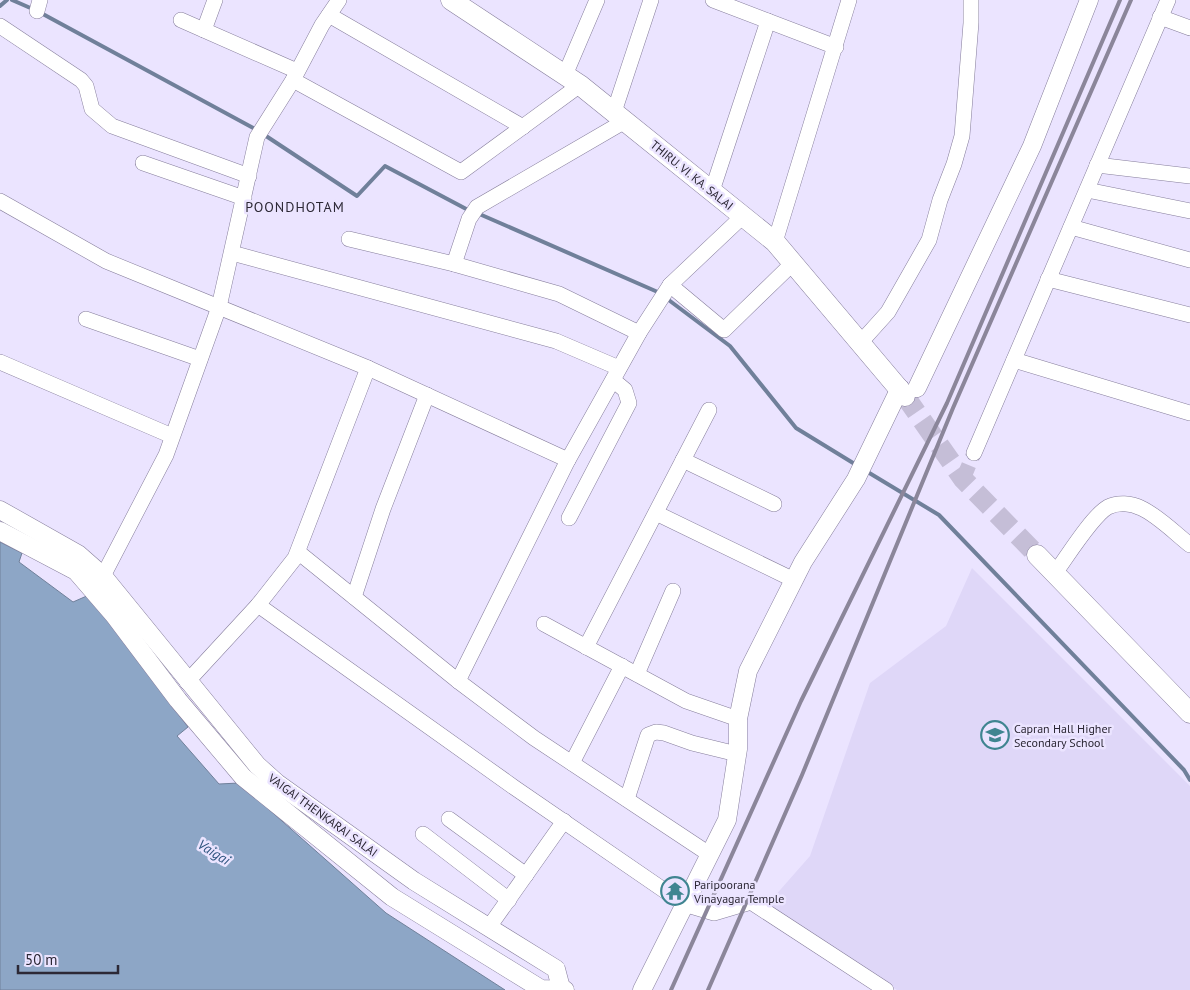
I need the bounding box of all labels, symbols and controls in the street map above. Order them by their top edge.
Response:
street label: THIRU. VI. KA. SALAI [648,137,736,213]
district label: POONDHOTAM [245,198,345,216]
school or university icon: Capran Hall Higher Secondary School [980,720,1010,750]
place label: Capran Hall Higher Secondary School [1014,721,1112,750]
street label: VAIGAI THENKARAI SALAI [265,770,381,860]
water label: Vaigai [194,835,234,869]
temple icon: Paripoorana Vinayagar Temple [660,876,690,906]
place label: Paripoorana Vinayagar Temple [693,877,784,906]
scale bar [18,942,118,974]
text: 50 m [25,950,58,969]

